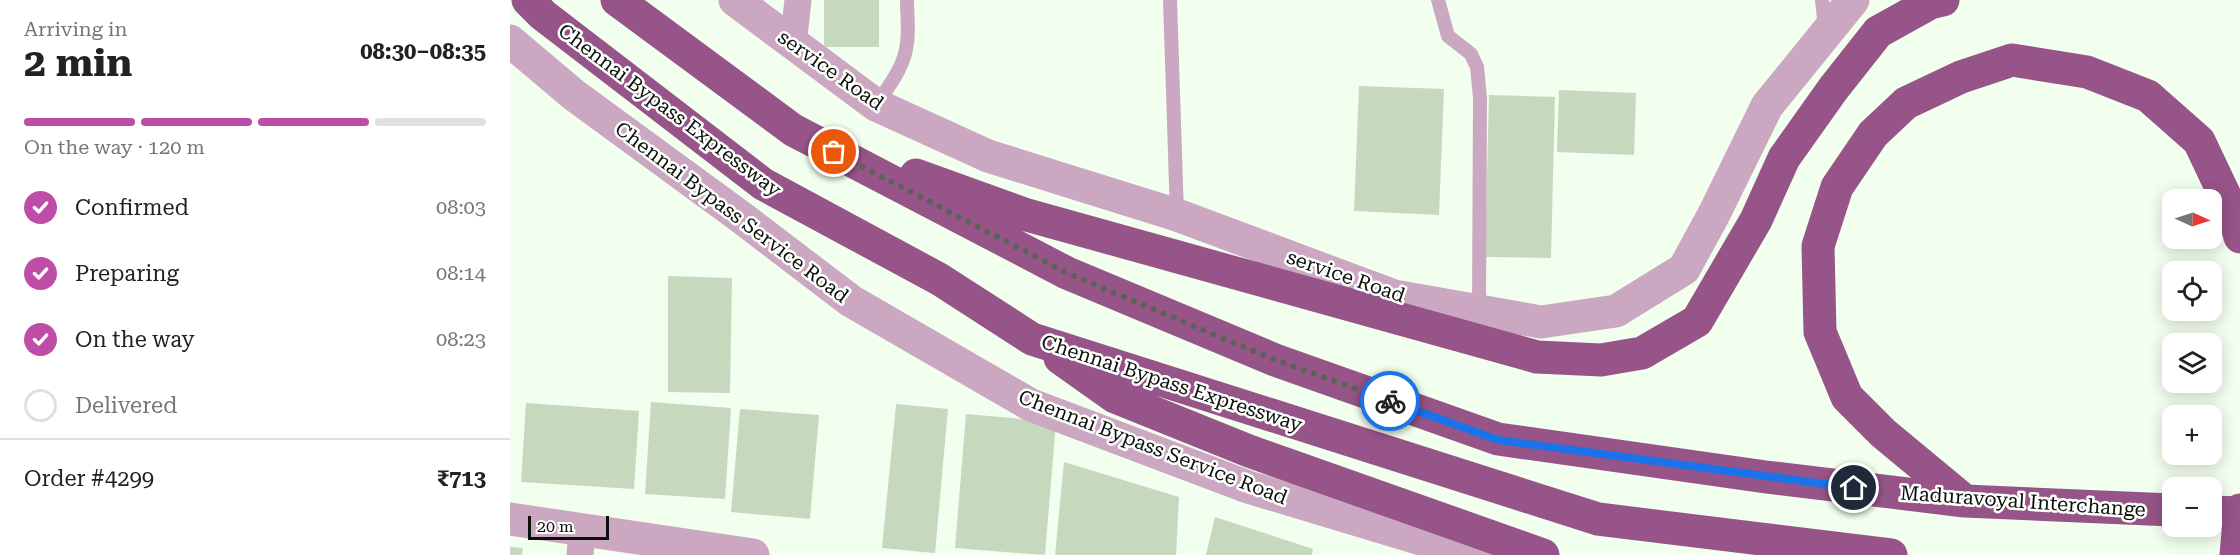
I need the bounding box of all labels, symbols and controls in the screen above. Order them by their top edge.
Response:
text: Arriving in [24,17,127,41]
street label: Chennai Bypass Expressway [554,18,786,202]
street label: service Road [774,25,889,115]
text: 08:30–08:35 [360,39,486,64]
text: 2 min [24,40,132,86]
street label: Chennai Bypass Service Road [611,116,854,308]
pin [808,126,859,177]
text: On the way · 120 m [24,135,205,159]
icon: bag [817,135,850,168]
north arrow [2162,189,2222,249]
map controls [2162,189,2222,537]
icon: check [24,191,57,224]
text: Confirmed [75,195,189,220]
text: 08:03 [436,195,486,219]
street label: service Road [1284,245,1408,307]
icon: check [24,257,57,290]
text: Preparing [75,261,179,286]
text: 08:14 [436,261,486,285]
button: locate [2162,261,2222,321]
icon: check [24,323,57,356]
text: On the way [75,327,195,352]
text: 08:23 [436,327,486,351]
street label: Chennai Bypass Expressway [1039,329,1306,437]
button: layers [2162,333,2222,393]
courier [1360,371,1420,431]
street label: Chennai Bypass Service Road [1015,385,1291,510]
icon: bike [1374,385,1407,418]
text: Delivered [75,393,177,418]
button: + [2162,405,2222,465]
pin [1828,462,1879,513]
text: Order #4299 [24,466,154,491]
text: ₹713 [437,466,486,491]
icon: home [1837,471,1870,504]
button: − [2162,477,2222,537]
street label: Maduravoyal Interchange [1899,480,2147,522]
scale bar [528,513,609,540]
text: 20 m [537,517,574,536]

